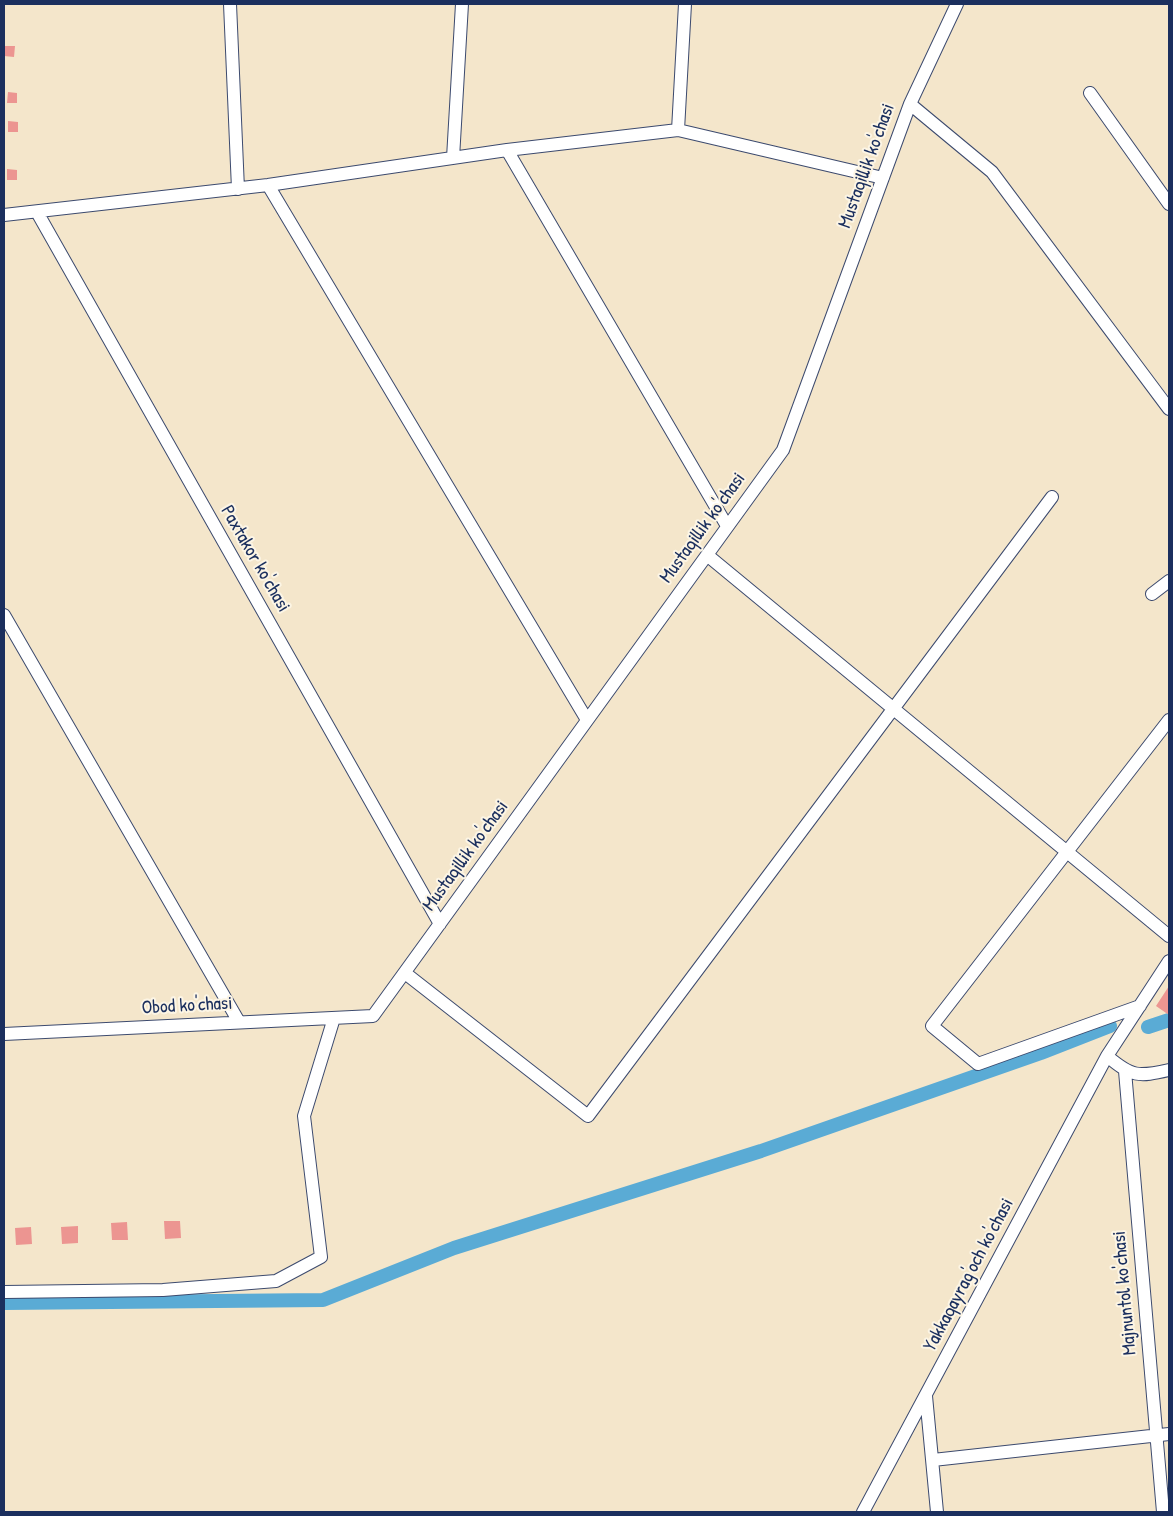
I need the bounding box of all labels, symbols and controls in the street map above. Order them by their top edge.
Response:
street label: Mustaqillik ko'chasi [834,101,900,231]
street label: Mustaqillik ko'chasi [655,468,751,588]
street label: Paxtakor ko'chasi [215,502,295,616]
street label: Mustaqillik ko'chasi [418,796,514,916]
street label: Obod ko'chasi [141,992,233,1020]
street label: Yakkaqayrag'och ko'chasi [919,1195,1019,1355]
street label: Majnuntol ko'chasi [1108,1230,1142,1356]

